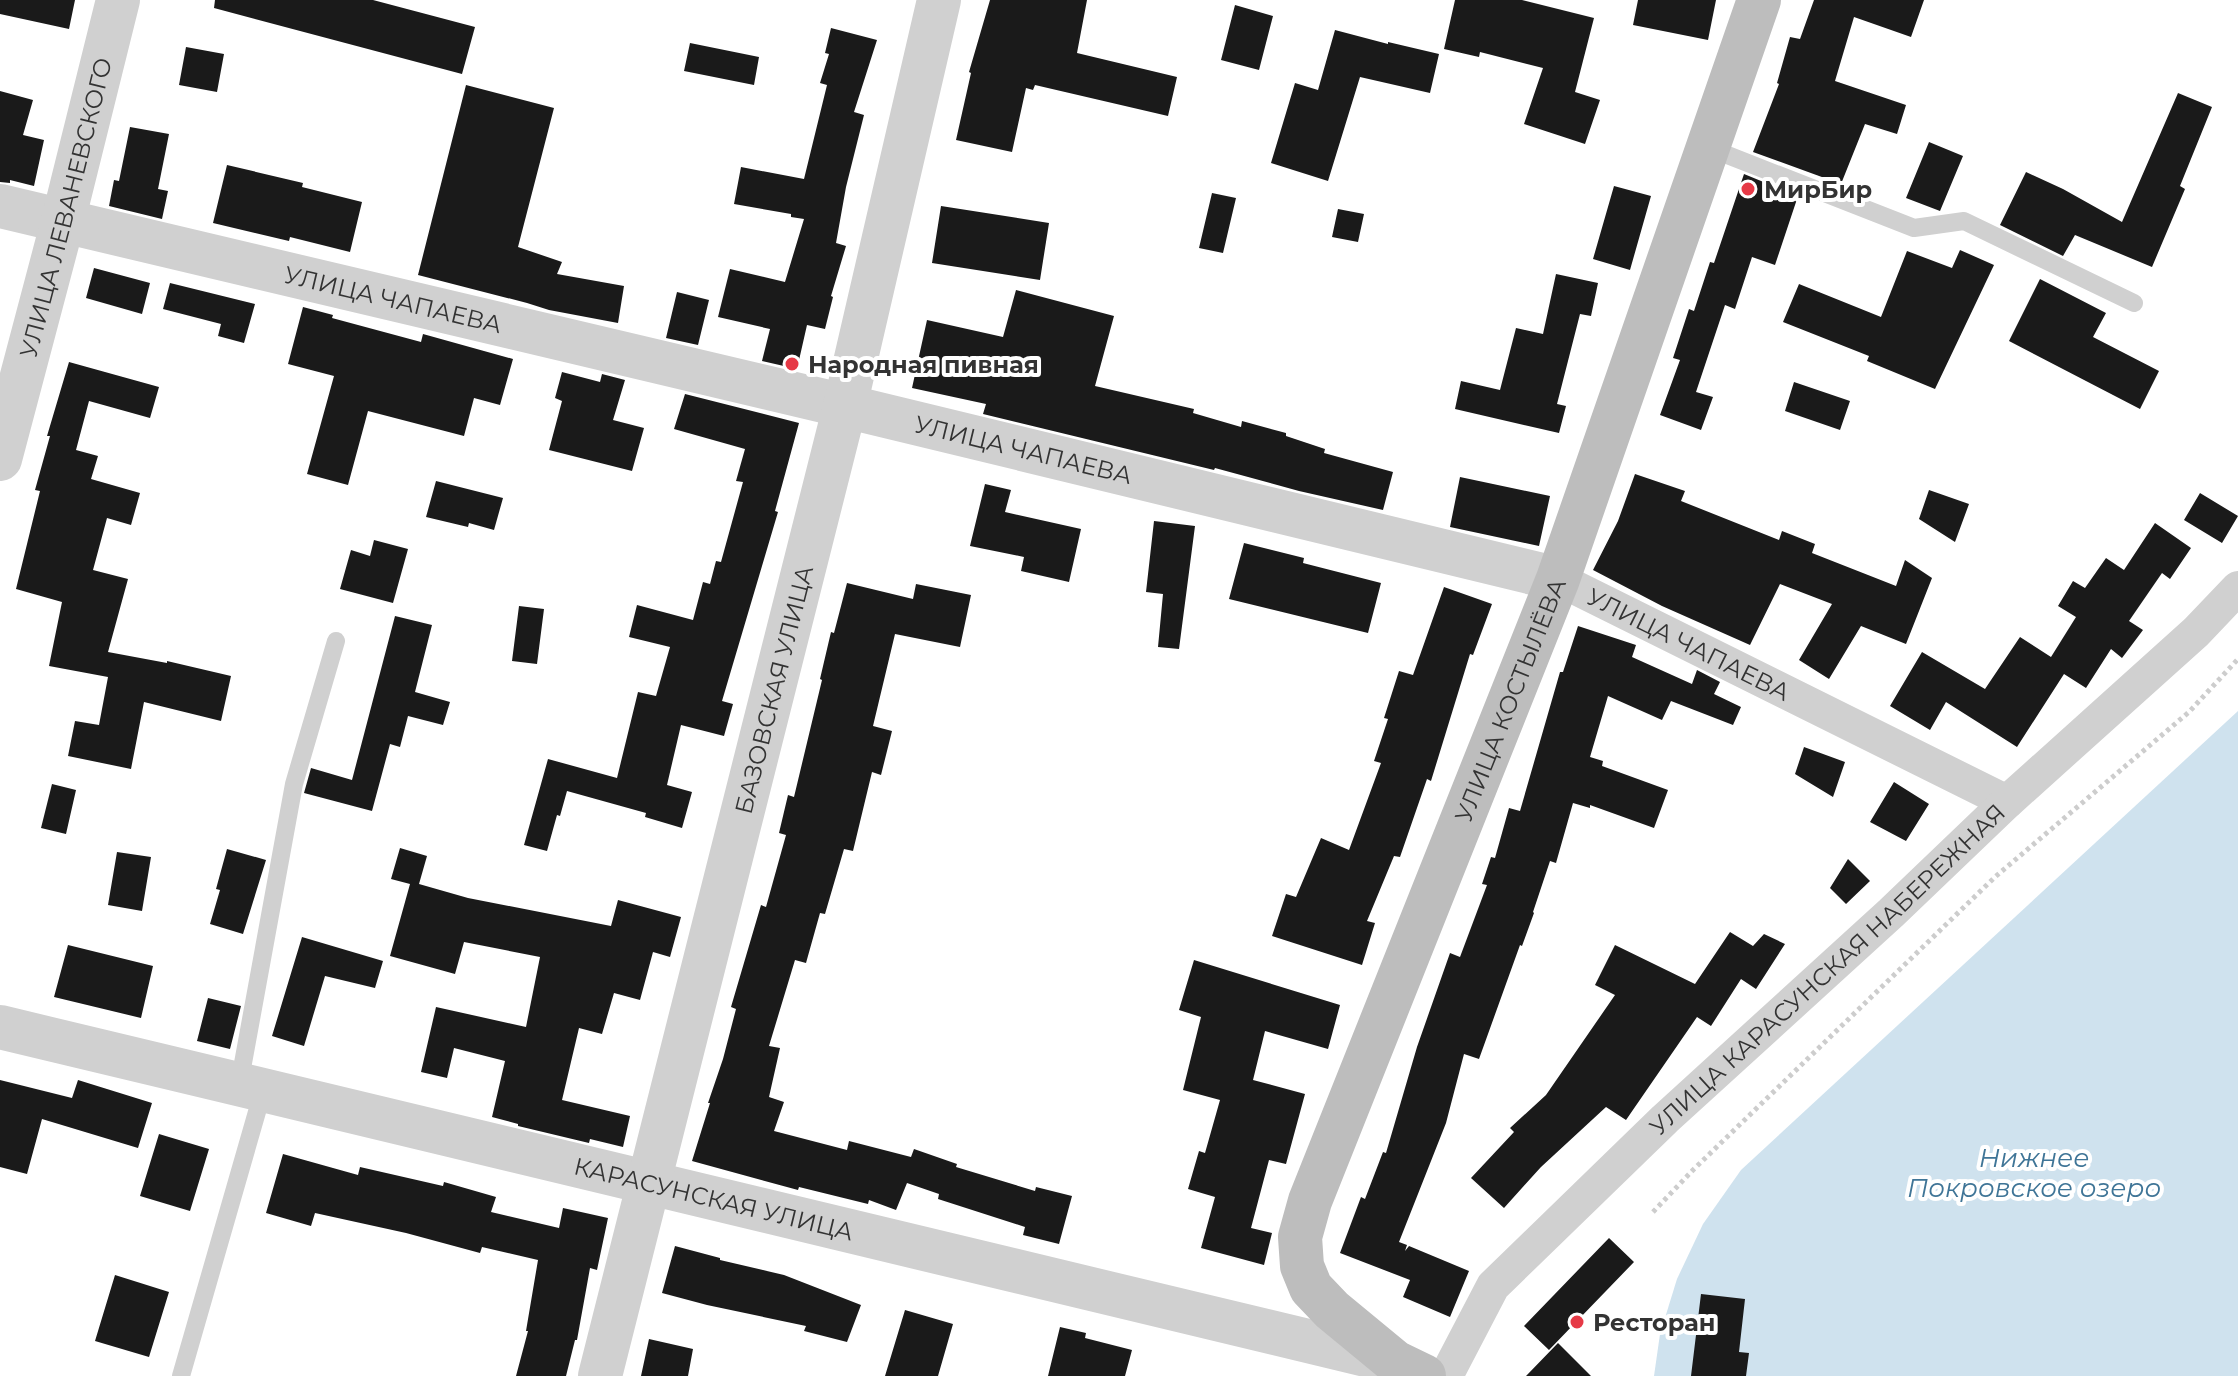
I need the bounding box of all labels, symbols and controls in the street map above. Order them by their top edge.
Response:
street label: УЛИЦА ЛЕВАНЕВСКОГО [13,55,118,360]
place label: МирБир [1764,175,1872,204]
marker: МирБир [1739,180,1757,198]
street label: УЛИЦА ЧАПАЕВА [281,259,505,339]
place label: Народная пивная [808,350,1039,379]
marker: Народная пивная [783,355,801,373]
street label: УЛИЦА ЧАПАЕВА [912,409,1135,490]
street label: БАЗОВСКАЯ УЛИЦА [728,562,819,817]
street label: УЛИЦА КОСТЫЛЁВА [1448,574,1571,826]
street label: УЛИЦА ЧАПАЕВА [1583,581,1795,707]
street label: УЛИЦА КАРАСУНСКАЯ НАБЕРЕЖНАЯ [1643,797,2011,1141]
water label: Нижнее Покровское озеро [1907,1142,2161,1204]
street label: КАРАСУНСКАЯ УЛИЦА [571,1151,856,1246]
place label: Ресторан [1593,1308,1715,1337]
marker: Ресторан [1568,1313,1586,1331]

